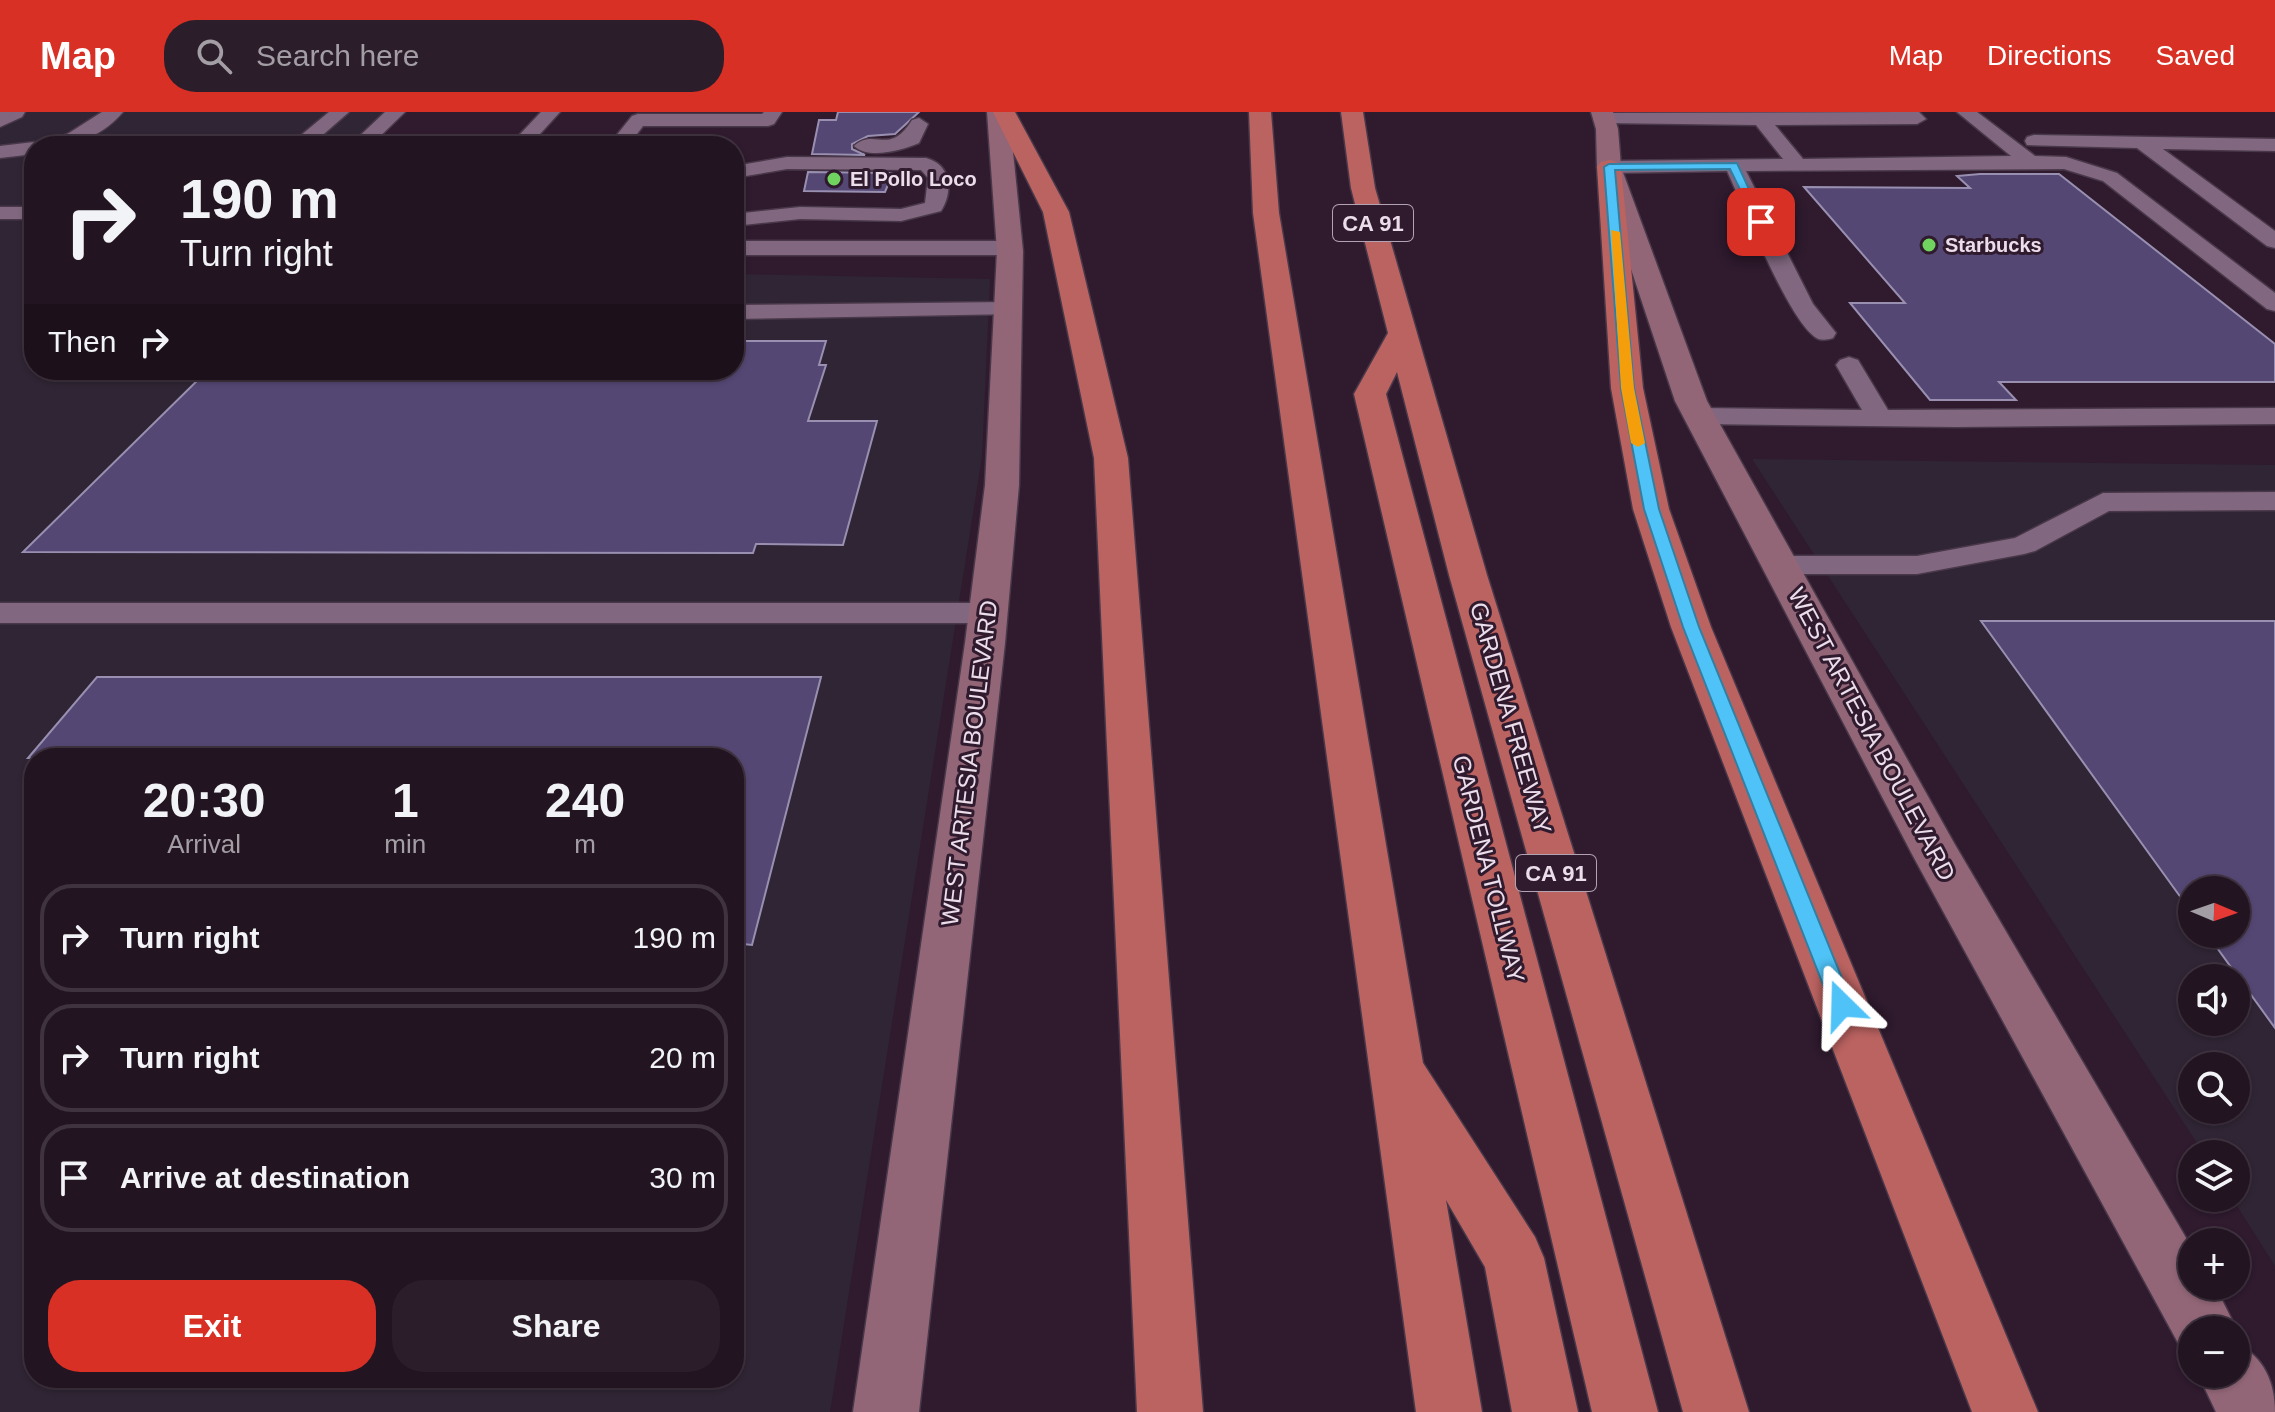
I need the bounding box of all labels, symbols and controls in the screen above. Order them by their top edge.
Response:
search box [164,20,724,92]
icon: search [192,34,236,78]
text: Map [40,35,116,77]
text: Search here [256,39,419,72]
text: Map [1889,40,1943,71]
text: Directions [1987,40,2112,71]
text: Saved [2156,40,2235,71]
text: 190 m [180,167,339,230]
icon: right [48,168,152,272]
place label: El Pollo Loco [850,168,977,190]
marker: El Pollo Loco [825,170,843,188]
pin [1727,188,1795,256]
icon: arrive [1739,200,1783,244]
road number: CA 91 [1333,205,1413,241]
text: Turn right [180,233,333,274]
place label: Starbucks [1945,234,2042,256]
marker: Starbucks [1920,236,1938,254]
icon: right [132,320,176,364]
text: Then [48,325,116,358]
street label: WEST ARTESIA BOULEVARD [1783,583,1961,885]
street label: WEST ARTESIA BOULEVARD [936,599,1002,927]
street label: GARDENA FREEWAY [1465,599,1557,837]
street label: GARDENA TOLLWAY [1448,752,1530,986]
text: 20:30 [143,774,266,827]
text: 1 [392,774,419,827]
text: 240 [545,774,625,827]
text: Arrival [167,829,241,859]
text: min [384,829,426,859]
text: m [574,829,596,859]
road number: CA 91 [1516,855,1596,891]
north arrow [2178,876,2250,948]
map controls [2178,876,2250,1388]
icon: right [52,916,96,960]
text: Turn right [120,921,259,954]
text: 190 m [633,921,716,954]
position arrow [1800,963,1884,1047]
button: sound [2178,964,2250,1036]
icon: right [52,1036,96,1080]
text: Turn right [120,1041,259,1074]
text: 20 m [649,1041,716,1074]
button: search [2178,1052,2250,1124]
button: layers [2178,1140,2250,1212]
icon: arrive [52,1156,96,1200]
text: Arrive at destination [120,1161,410,1194]
text: 30 m [649,1161,716,1194]
button: + [2178,1228,2250,1300]
button: Exit [48,1280,376,1372]
button: Share [392,1280,720,1372]
button: − [2178,1316,2250,1388]

